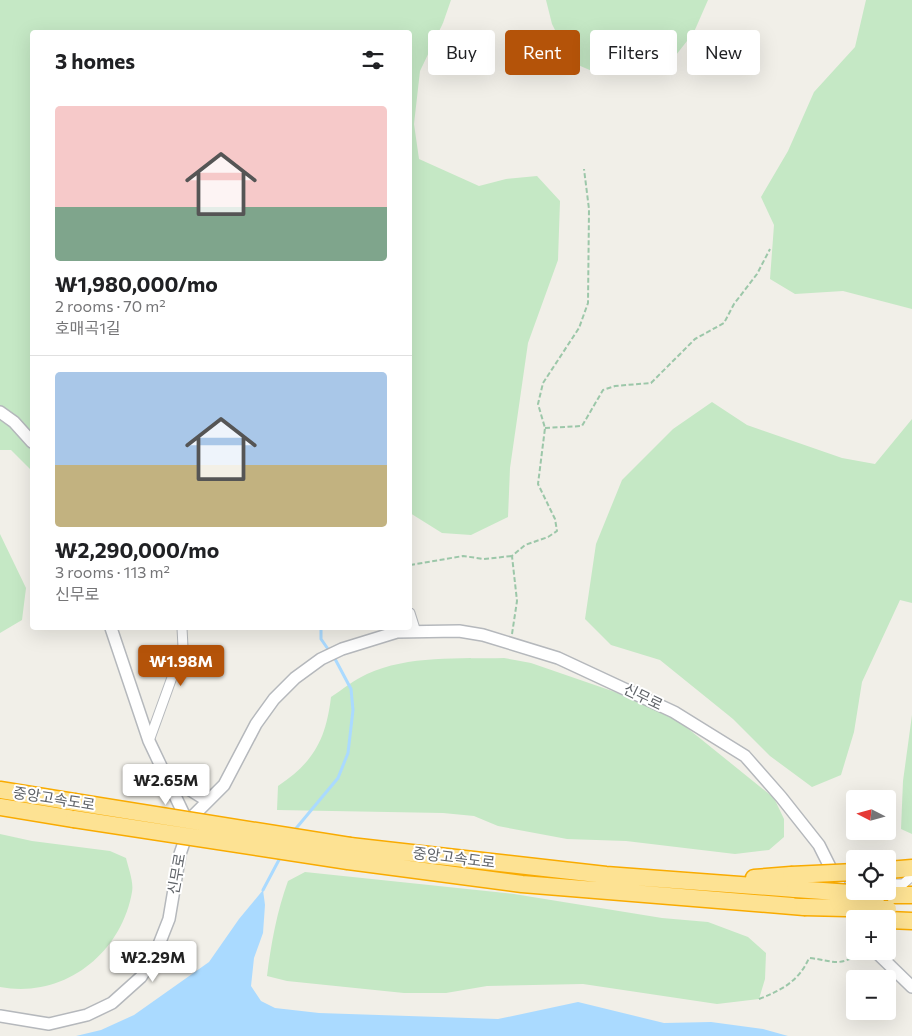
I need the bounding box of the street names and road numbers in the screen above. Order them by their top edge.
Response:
street label: 신무로 [621,679,666,713]
street label: 중앙고속도로 [12,783,96,813]
street label: 중앙고속도로 [412,843,496,871]
street label: 신무로 [164,852,188,896]

